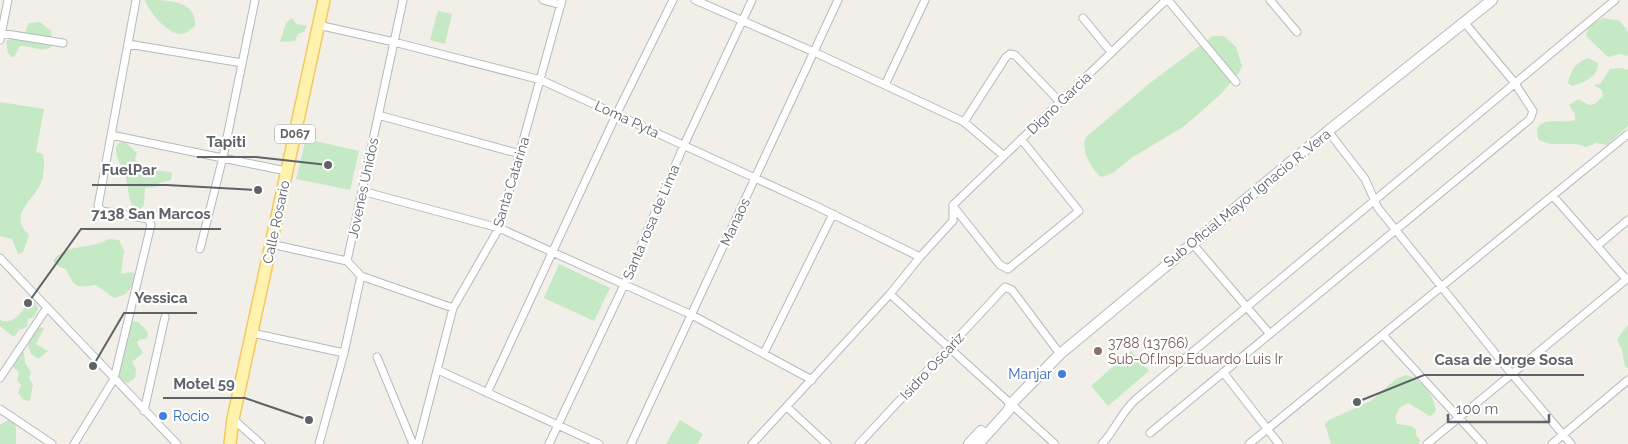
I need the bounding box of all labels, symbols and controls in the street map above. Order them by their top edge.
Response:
street label: Digno Garcia [1024,69,1094,137]
street label: Loma Pyta [592,97,662,141]
road number: D067 [275,125,315,144]
street label: Sub Oficial Mayor Ignacio R. Vera [1160,126,1334,270]
callout: Tapiti [197,127,256,157]
text: Tapiti [206,133,246,151]
street label: Santa Catarina [490,135,532,229]
street label: Jovenes Unidos [345,136,382,240]
callout: FuelPar [92,155,167,185]
text: FuelPar [102,161,157,179]
street label: Santa rosa de Lima [620,162,682,282]
street label: Calle Rosario [259,179,293,265]
street label: Manaos [717,195,753,248]
callout: 7138 San Marcos [81,199,221,229]
text: 7138 San Marcos [91,205,211,223]
callout: Yessica [124,283,197,313]
text: Yessica [134,289,188,307]
street label: Isidro Oscariz [897,329,967,403]
place label: 3788 (13766) Sub-Of.Insp.Eduardo Luis Ir [1108,335,1283,367]
marker: 3788 (13766) Sub-Of.Insp.Eduardo Luis Ir [1092,345,1104,357]
callout: Casa de Jorge Sosa [1424,345,1584,375]
text: Casa de Jorge Sosa [1435,351,1574,369]
place label: Manjar [1008,366,1052,382]
callout: Motel 59 [163,368,245,398]
marker: Manjar [1056,368,1068,380]
text: Motel 59 [173,375,235,393]
scale bar [1448,392,1549,424]
text: 100 m [1456,400,1498,418]
place label: Rocio [173,408,209,424]
marker: Rocio [157,410,169,422]

